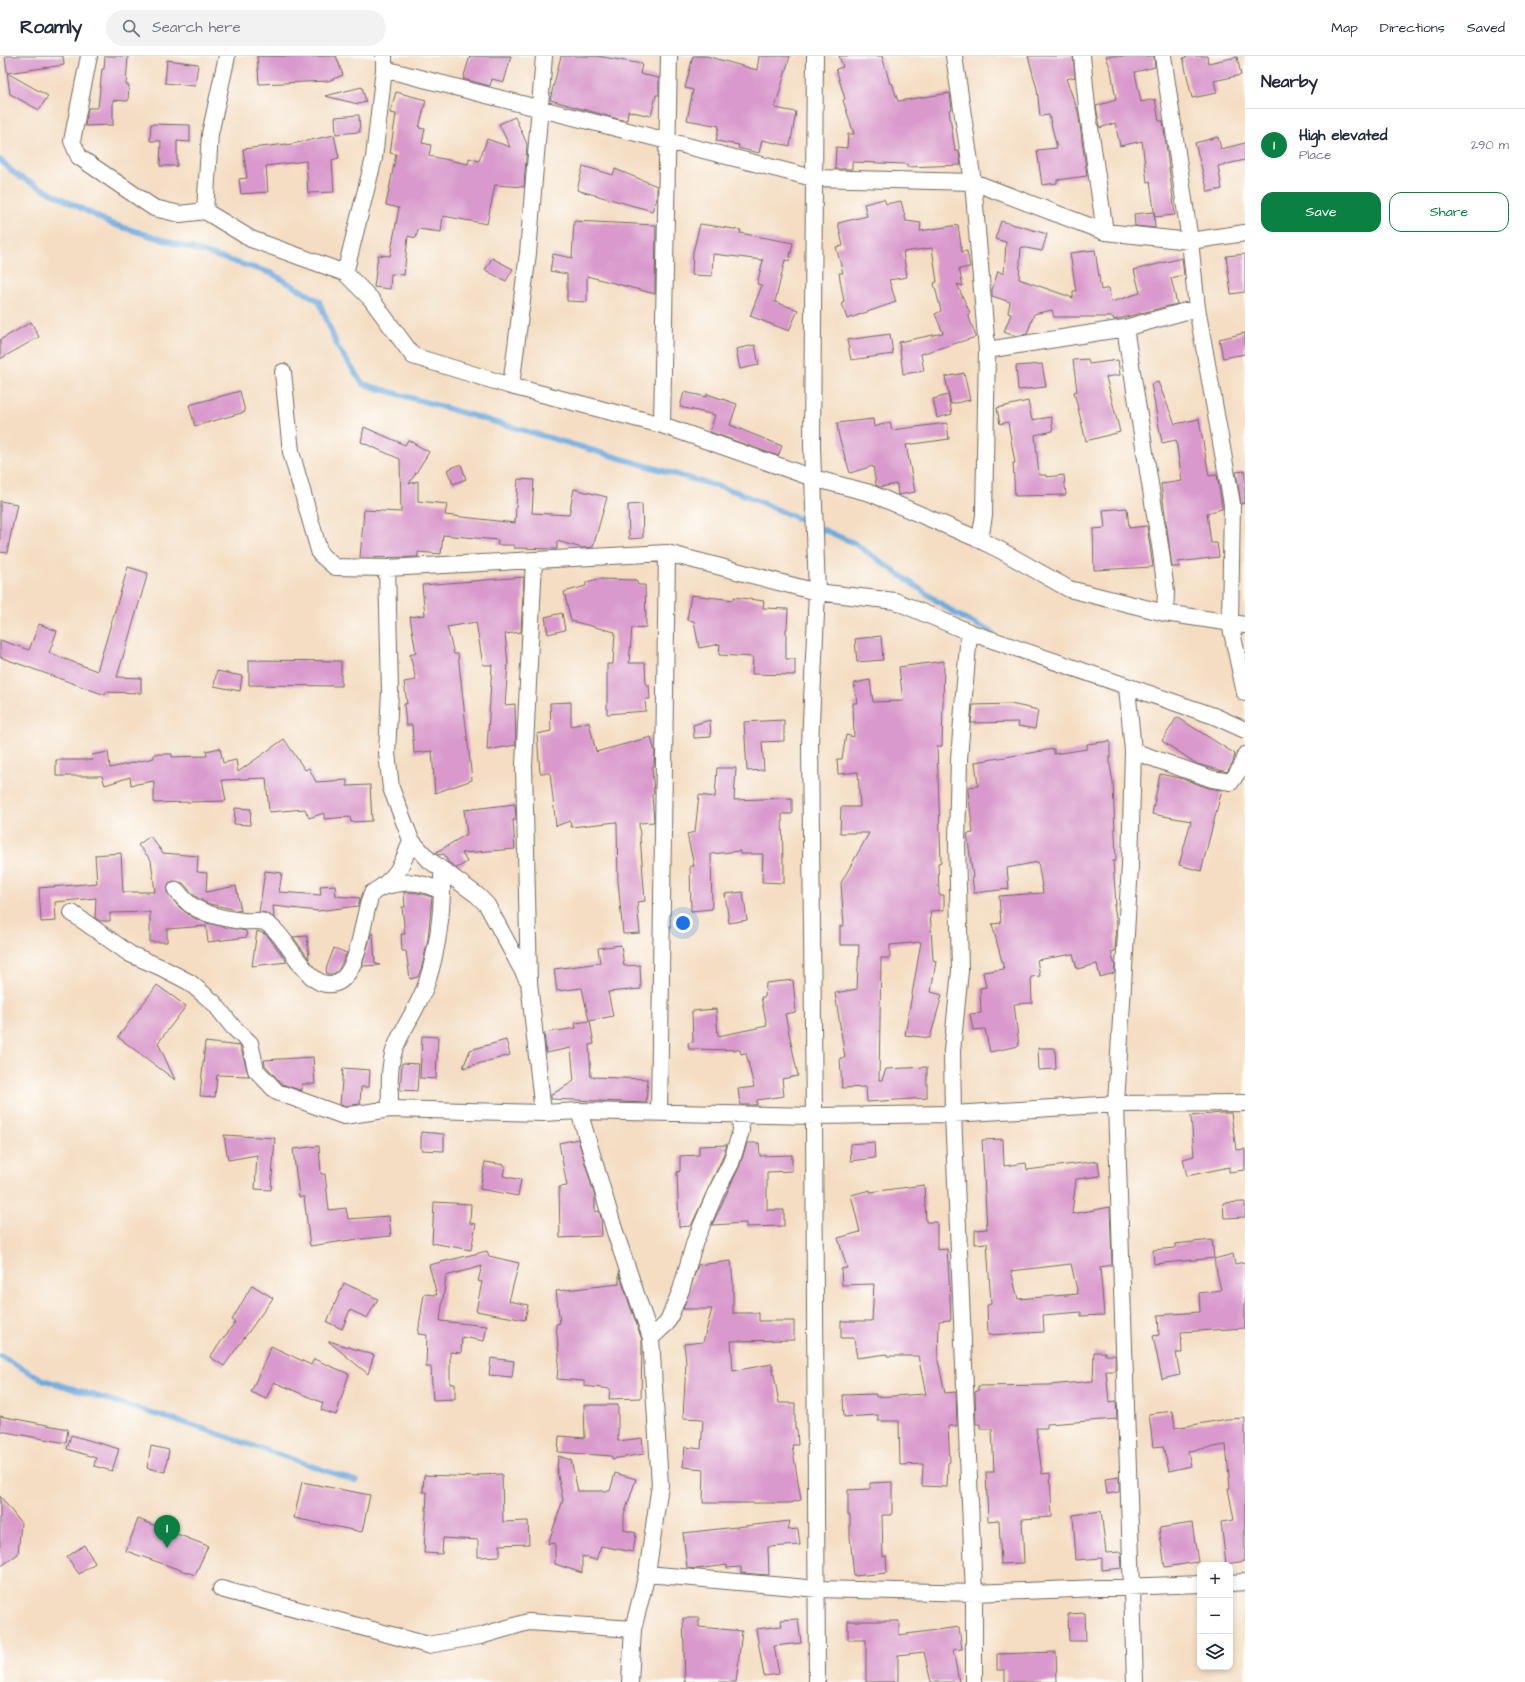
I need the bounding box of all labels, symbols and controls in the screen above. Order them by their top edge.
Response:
search box [106,10,386,46]
text: Roamly [20,14,82,41]
icon: search [120,17,142,39]
text: Search here [152,17,241,38]
text: Map [1331,18,1358,38]
text: Directions [1380,18,1445,38]
text: Saved [1467,18,1505,38]
text: Nearby [1261,70,1318,94]
text: High elevated [1299,125,1387,146]
text: 1 [1273,136,1275,154]
text: 290 m [1471,136,1509,154]
text: Place [1299,146,1331,164]
button: Save [1261,192,1381,232]
button: Share [1389,192,1509,232]
your location [673,913,693,933]
pin: 1 [154,1515,180,1548]
map controls [1197,1562,1233,1670]
button: + [1197,1562,1233,1598]
button: − [1197,1598,1233,1634]
button: layers [1197,1634,1233,1670]

